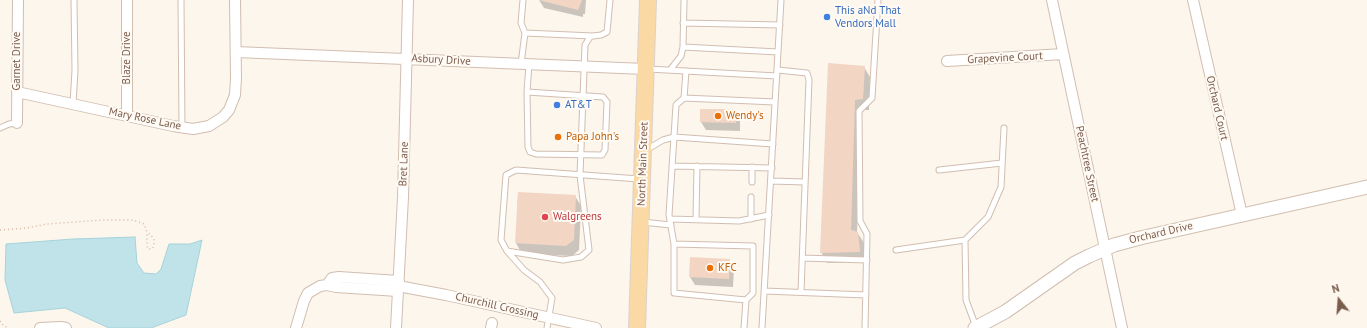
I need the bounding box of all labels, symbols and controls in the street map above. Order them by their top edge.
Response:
place label: This aNd That Vendors Mall [835,4,901,30]
marker: This aNd That Vendors Mall [822,12,832,22]
street label: Blaze Drive [120,31,134,85]
street label: Garnet Drive [10,32,24,90]
street label: Grapevine Court [967,49,1043,67]
street label: Asbury Drive [411,52,471,68]
street label: Orchard Court [1203,74,1231,142]
place label: AT&T [565,98,592,112]
marker: AT&T [552,100,562,110]
street label: Mary Rose Lane [108,105,182,133]
place label: Wendy's [726,109,764,123]
marker: Wendy's [713,111,723,121]
street label: North Main Street [635,122,651,206]
street label: Peachtree Street [1073,125,1101,203]
place label: Papa John's [566,130,619,144]
marker: Papa John's [553,132,563,142]
street label: Bret Lane [397,141,411,187]
place label: Walgreens [553,210,602,224]
marker: Walgreens [540,212,550,222]
street label: Orchard Drive [1128,219,1194,247]
place label: KFC [718,261,737,275]
marker: KFC [705,263,715,273]
north arrow [1319,280,1359,320]
text: N [1330,281,1341,296]
street label: Churchill Crossing [454,290,540,322]

